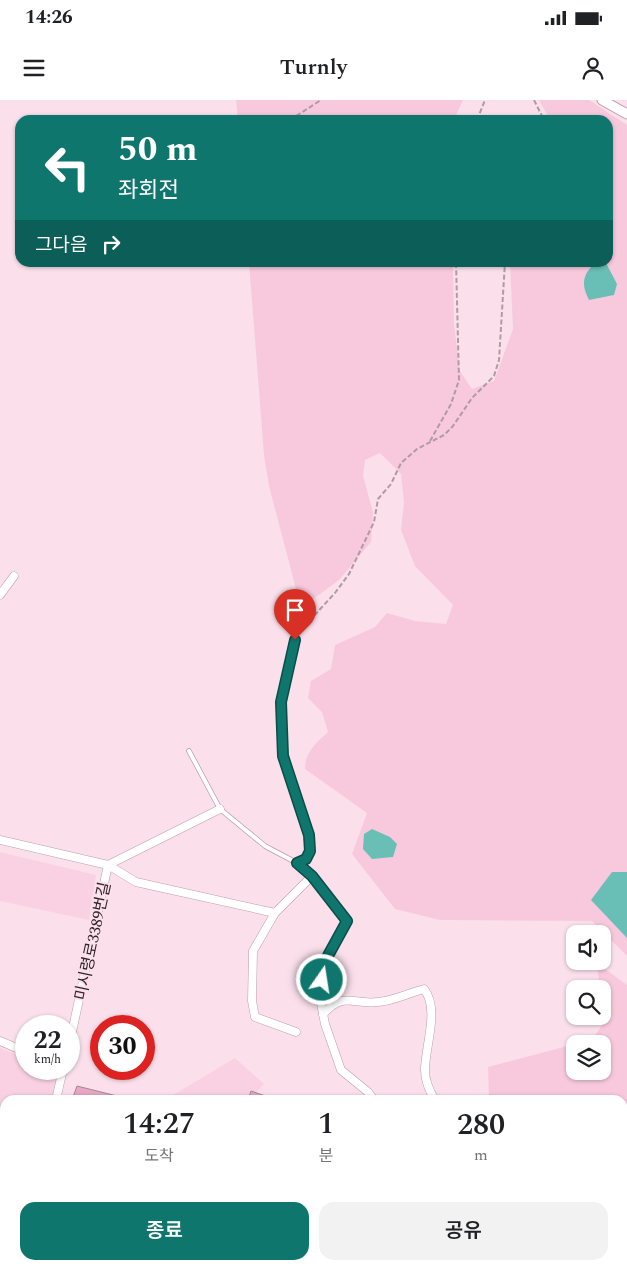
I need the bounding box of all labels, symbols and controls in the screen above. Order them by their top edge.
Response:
text: 14:26 [25,3,73,32]
text: Turnly [280,51,347,84]
icon: menu [20,54,48,82]
icon: person [579,54,607,82]
text: 50 m [118,123,198,176]
icon: left [35,135,100,200]
text: 좌회전 [118,174,179,207]
icon: right [97,230,125,258]
text: 그다음 [35,231,87,260]
pin [274,589,316,640]
icon: arrive [281,596,309,624]
street label: 미시령로3389번길 [69,880,117,1003]
map controls [566,925,611,1080]
button: sound [566,925,611,970]
position arrow [295,953,347,1005]
button: search [566,980,611,1025]
speed limit sign: 30 [90,1015,155,1080]
text: 22 [33,1022,62,1060]
button: layers [566,1035,611,1080]
text: km/h [34,1050,61,1069]
text: 14:27 [123,1101,195,1147]
text: 1 [318,1101,334,1147]
text: 280 [457,1102,505,1148]
text: m [474,1143,488,1167]
text: 도착 [144,1144,174,1168]
text: 분 [319,1144,333,1168]
button: 종료 [20,1202,309,1260]
button: 공유 [319,1202,608,1260]

